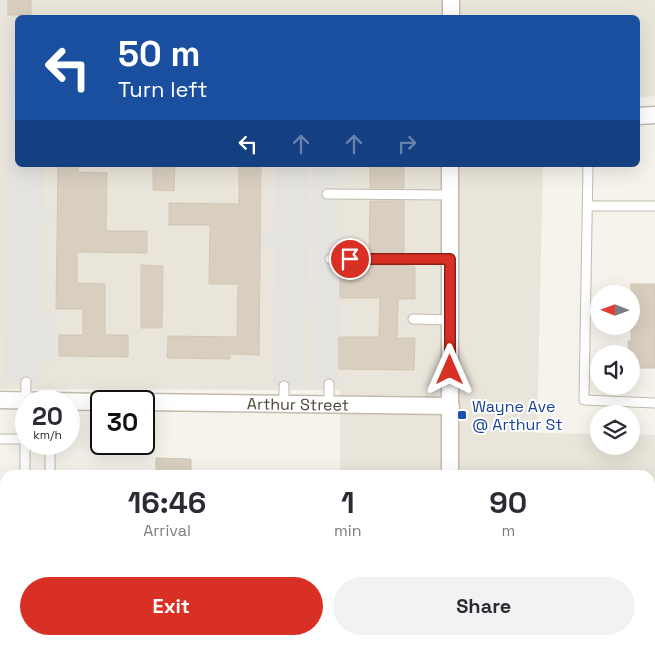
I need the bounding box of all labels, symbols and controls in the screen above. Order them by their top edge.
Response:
text: 50 m [118,32,200,76]
icon: left [35,35,100,100]
text: Turn left [118,75,208,103]
icon: left [234,130,262,158]
icon: ahead [287,130,315,158]
icon: ahead [340,130,368,158]
icon: right [393,130,421,158]
pin [329,238,371,280]
icon: arrive [336,245,364,273]
north arrow [590,285,640,335]
map controls [590,285,640,455]
position arrow [423,343,475,395]
button: sound [590,345,640,395]
speed limit sign: 30 [90,390,155,455]
street label: Arthur Street [247,393,349,416]
place label: Wayne Ave @ Arthur St [472,396,563,435]
text: 20 [32,400,63,432]
button: layers [590,405,640,455]
marker: Wayne Ave @ Arthur St [456,409,468,421]
text: km/h [33,427,62,443]
text: 16:46 [128,483,206,522]
text: 1 [341,483,355,522]
text: 90 [489,483,527,522]
text: Arrival [143,520,191,541]
text: min [334,520,362,541]
text: m [501,520,515,541]
button: Exit [20,577,323,635]
button: Share [333,577,635,635]

